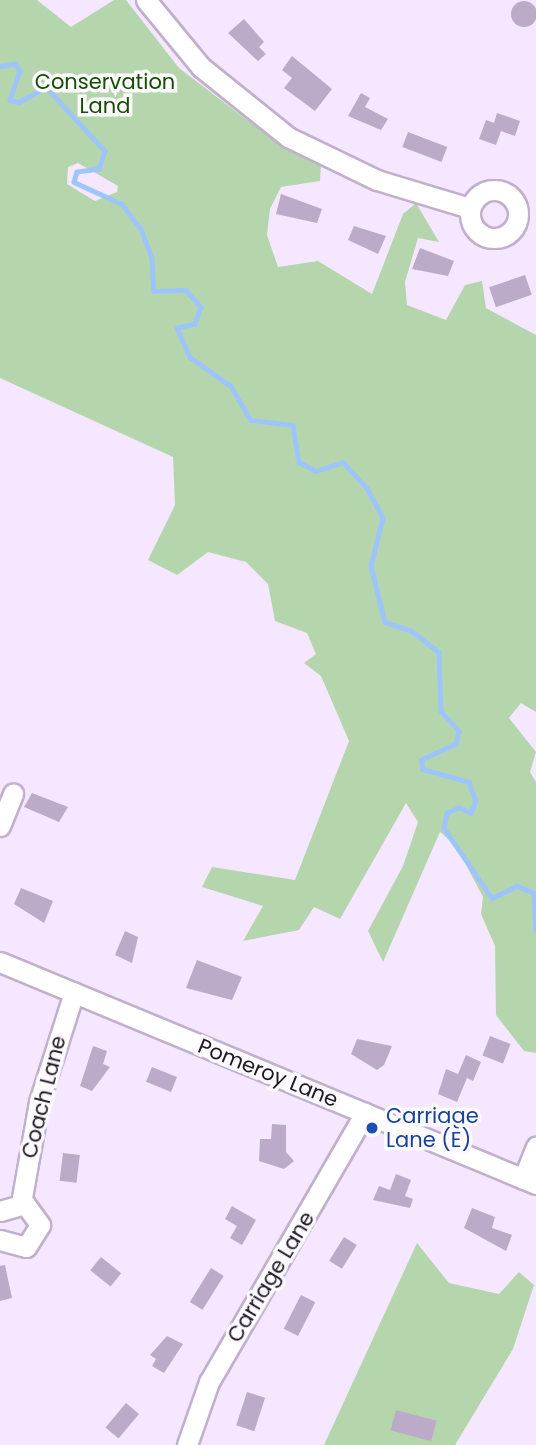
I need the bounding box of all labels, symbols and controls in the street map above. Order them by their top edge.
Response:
park label: Conservation Land [35,69,175,119]
street label: Coach Lane [17,1033,71,1161]
street label: Pomeroy Lane [194,1033,342,1113]
place label: Carriage Lane (E) [386,1103,479,1153]
marker: Carriage Lane (E) [364,1120,380,1136]
street label: Carriage Lane [222,1207,320,1347]

